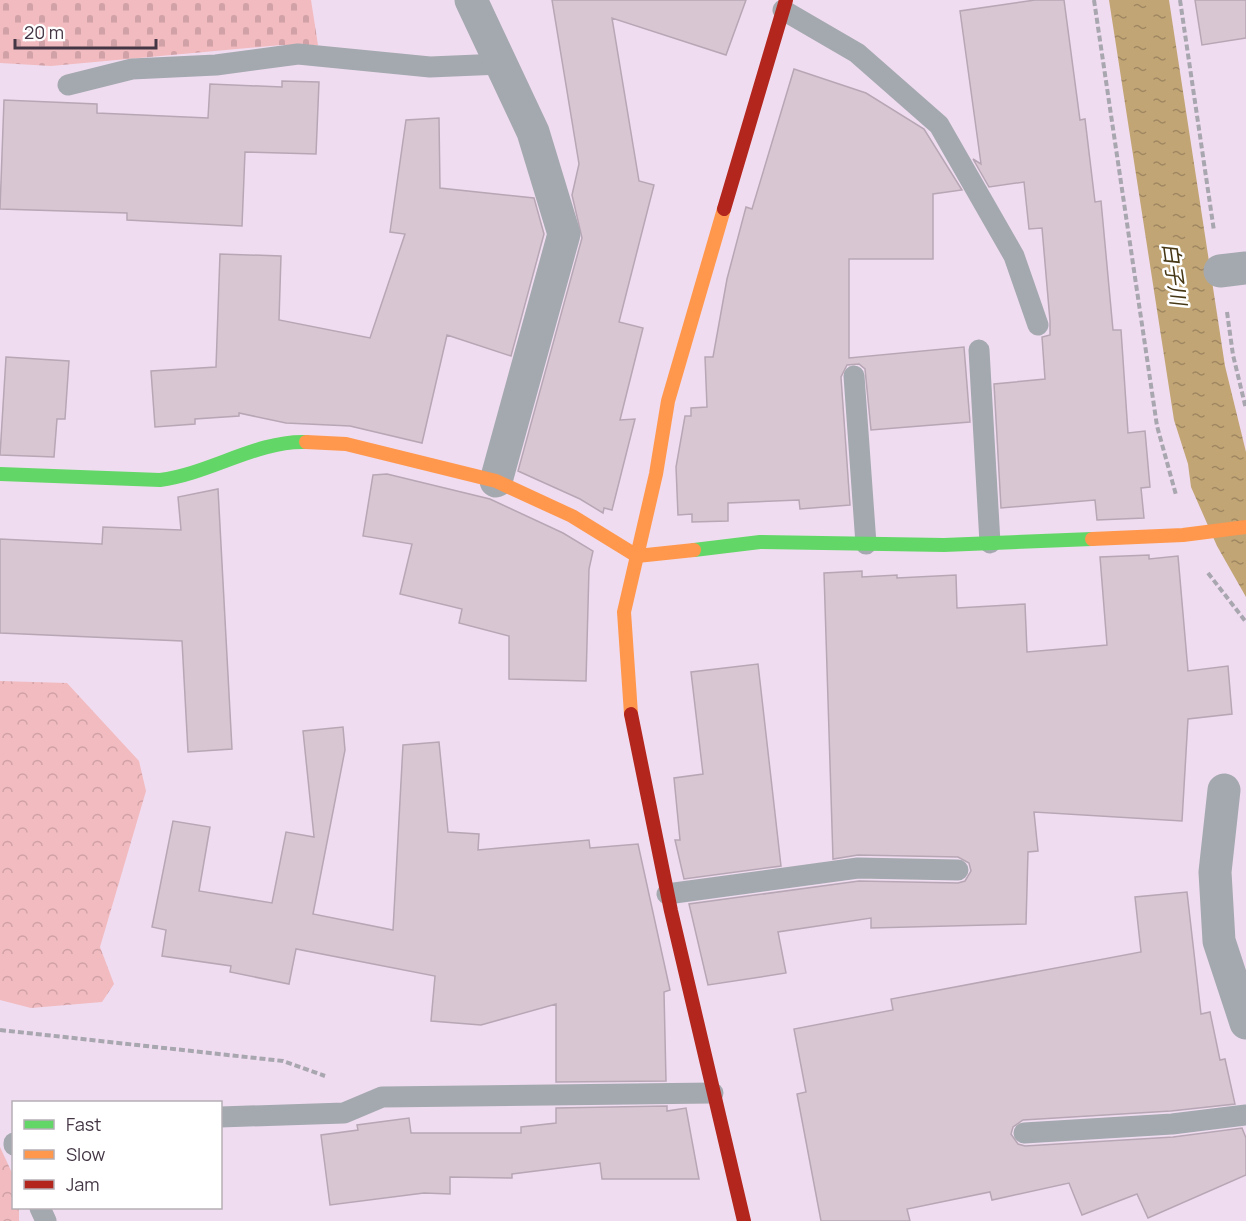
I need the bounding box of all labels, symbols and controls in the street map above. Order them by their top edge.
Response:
scale bar [15,12,156,50]
text: 20 m [24,20,64,44]
water label: 白子川 [1157,241,1194,309]
legend [12,1101,222,1209]
text: Fast [66,1112,101,1136]
text: Slow [66,1142,106,1166]
text: Jam [66,1172,100,1196]

